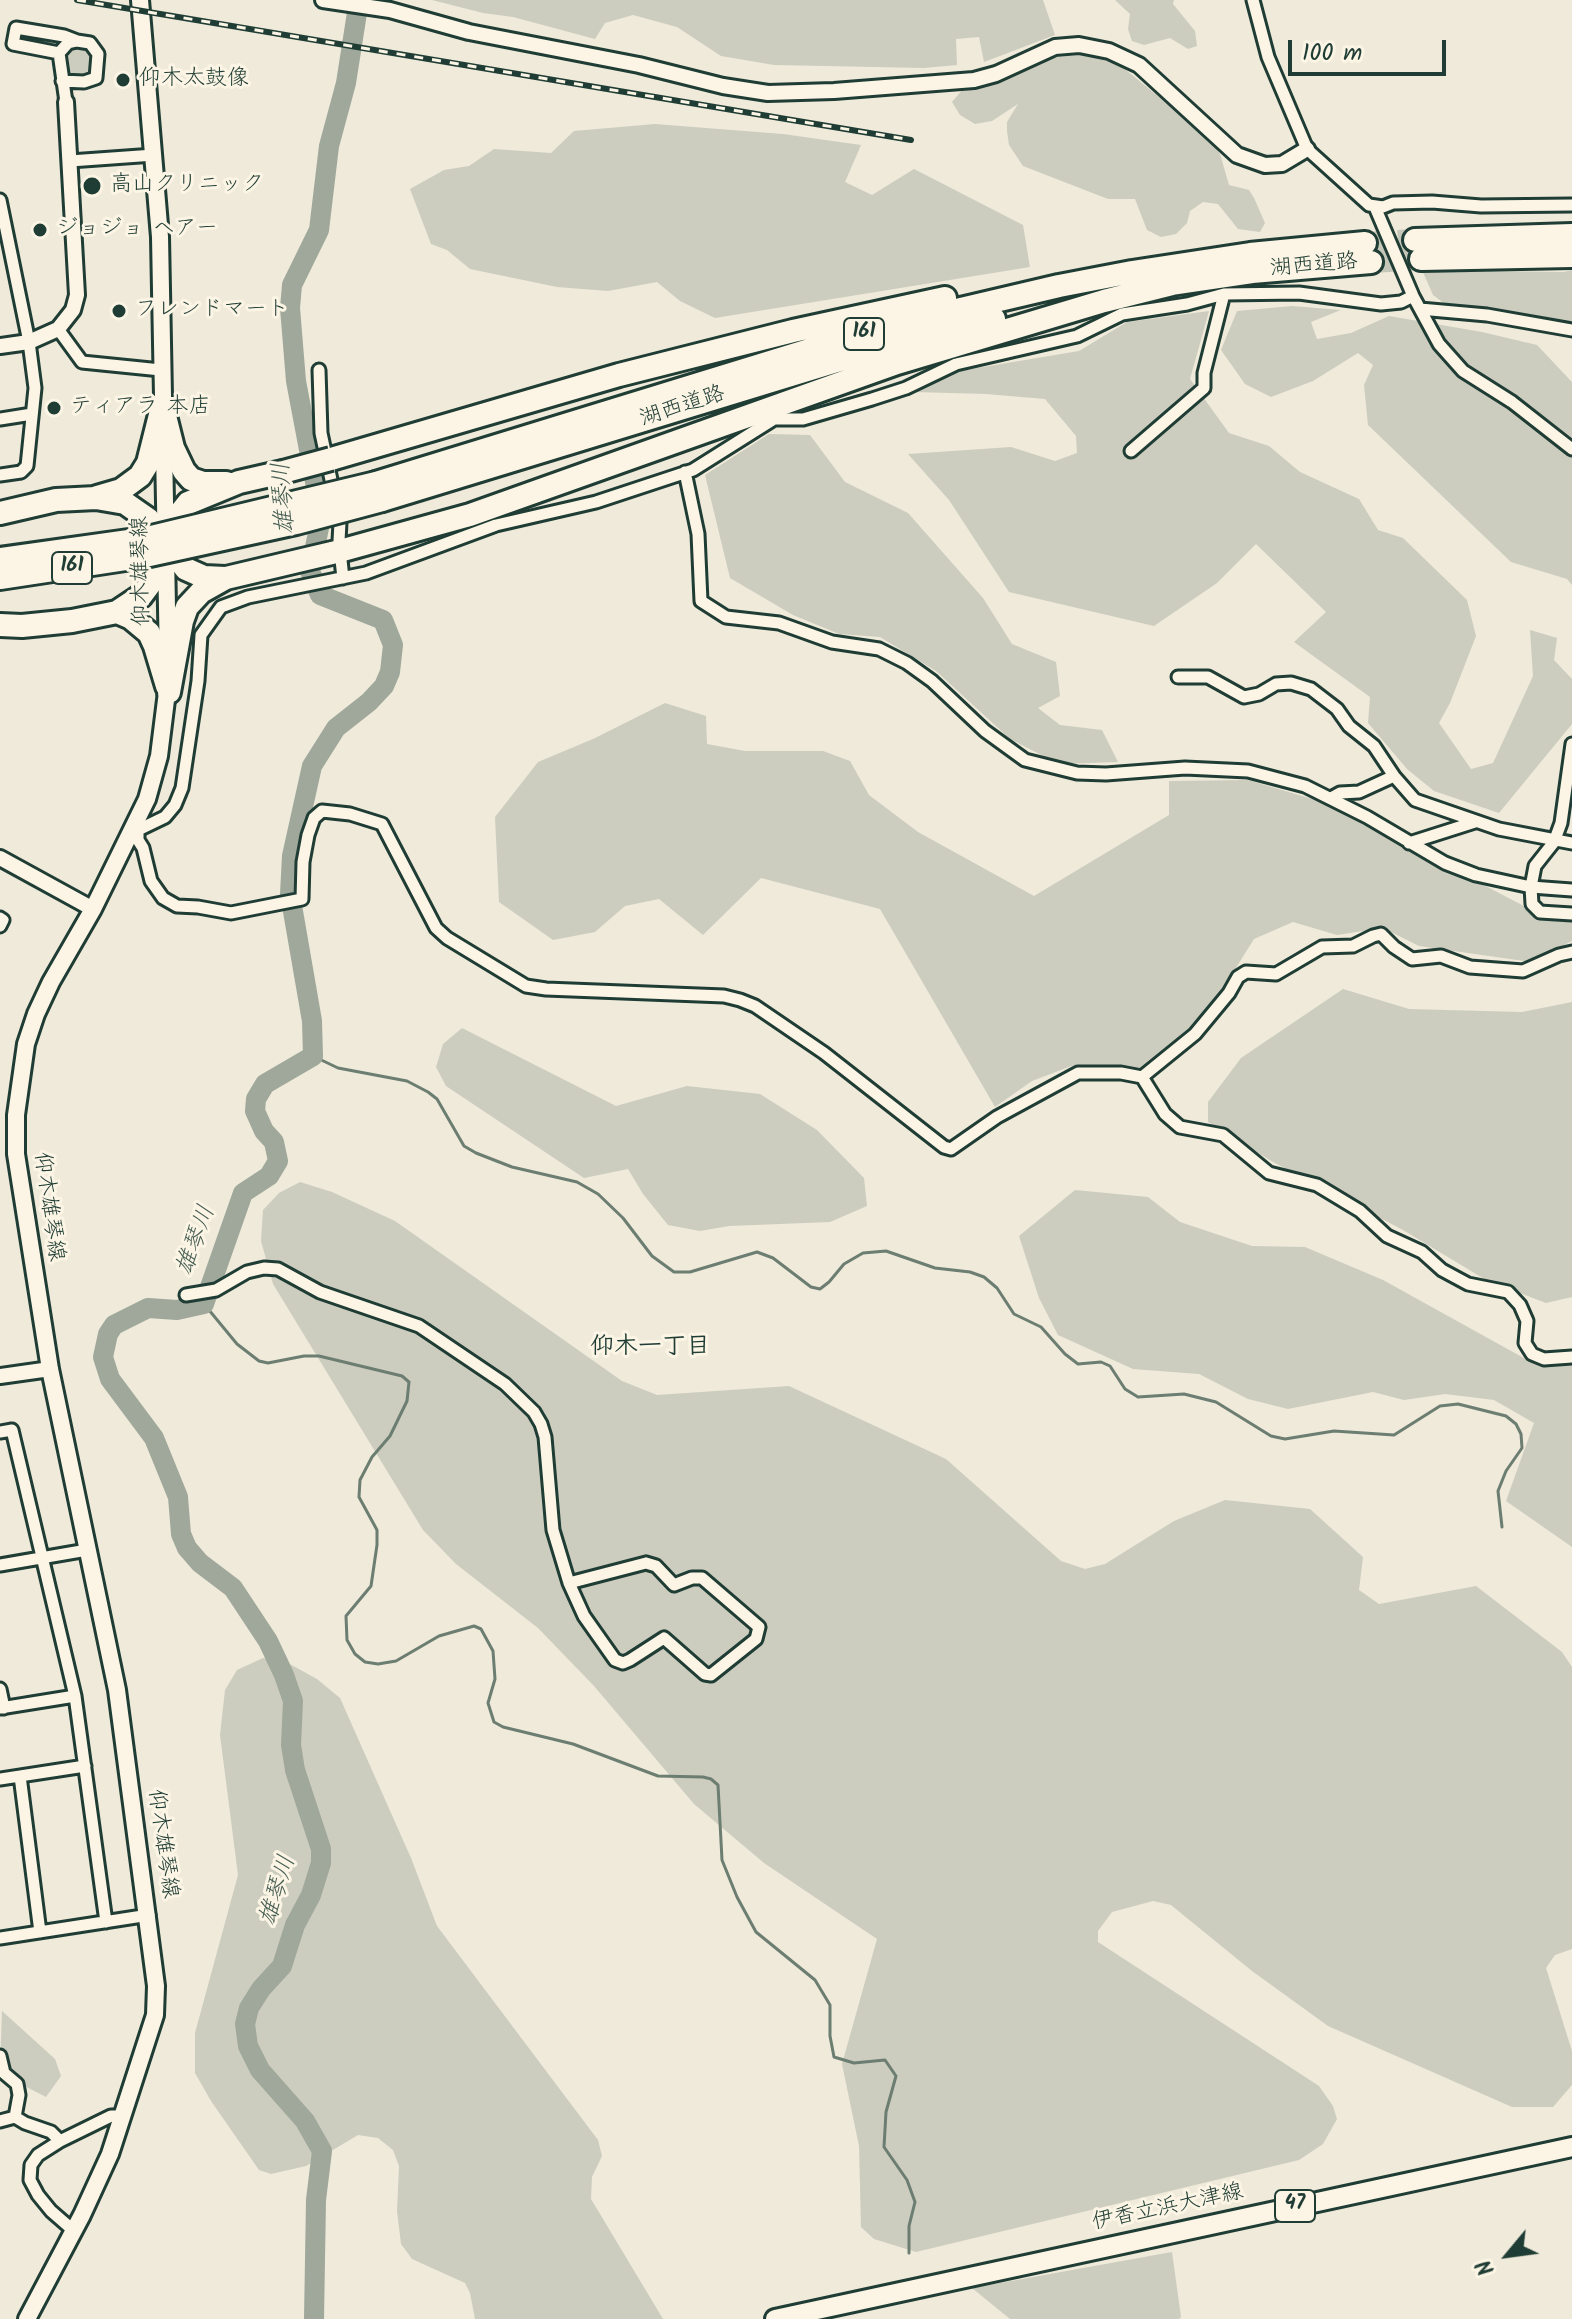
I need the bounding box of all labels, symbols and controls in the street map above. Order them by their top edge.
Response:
scale bar [1292,24,1450,74]
text: 100 m [1302,34,1362,73]
place label: 仰木太鼓像 [139,67,249,93]
marker: 仰木太鼓像 [114,71,132,89]
place label: 高山クリニック [110,173,264,199]
marker: 高山クリニック [81,175,103,197]
place label: ジョジョ ヘアー [56,217,218,243]
marker: ジョジョ ヘアー [31,221,49,239]
street label: 湖西道路 [1269,250,1359,284]
place label: フレンドマート [135,298,289,324]
marker: フレンドマート [110,302,128,320]
road number: 161 [844,318,884,350]
street label: 湖西道路 [637,382,729,434]
place label: ティアラ 本店 [70,395,211,421]
marker: ティアラ 本店 [45,399,63,417]
water label: 雄琴川 [269,461,303,535]
street label: 仰木雄琴線 [129,516,157,626]
road number: 161 [52,552,92,584]
street label: 仰木雄琴線 [26,1151,68,1263]
water label: 雄琴川 [172,1202,224,1280]
district label: 仰木一丁目 [590,1335,710,1363]
street label: 仰木雄琴線 [140,1788,182,1900]
water label: 雄琴川 [256,1852,304,1930]
street label: 伊香立浜大津線 [1090,2180,1246,2238]
road number: 47 [1275,2190,1315,2222]
north arrow [1468,2215,1548,2295]
text: N [1468,2252,1505,2281]

